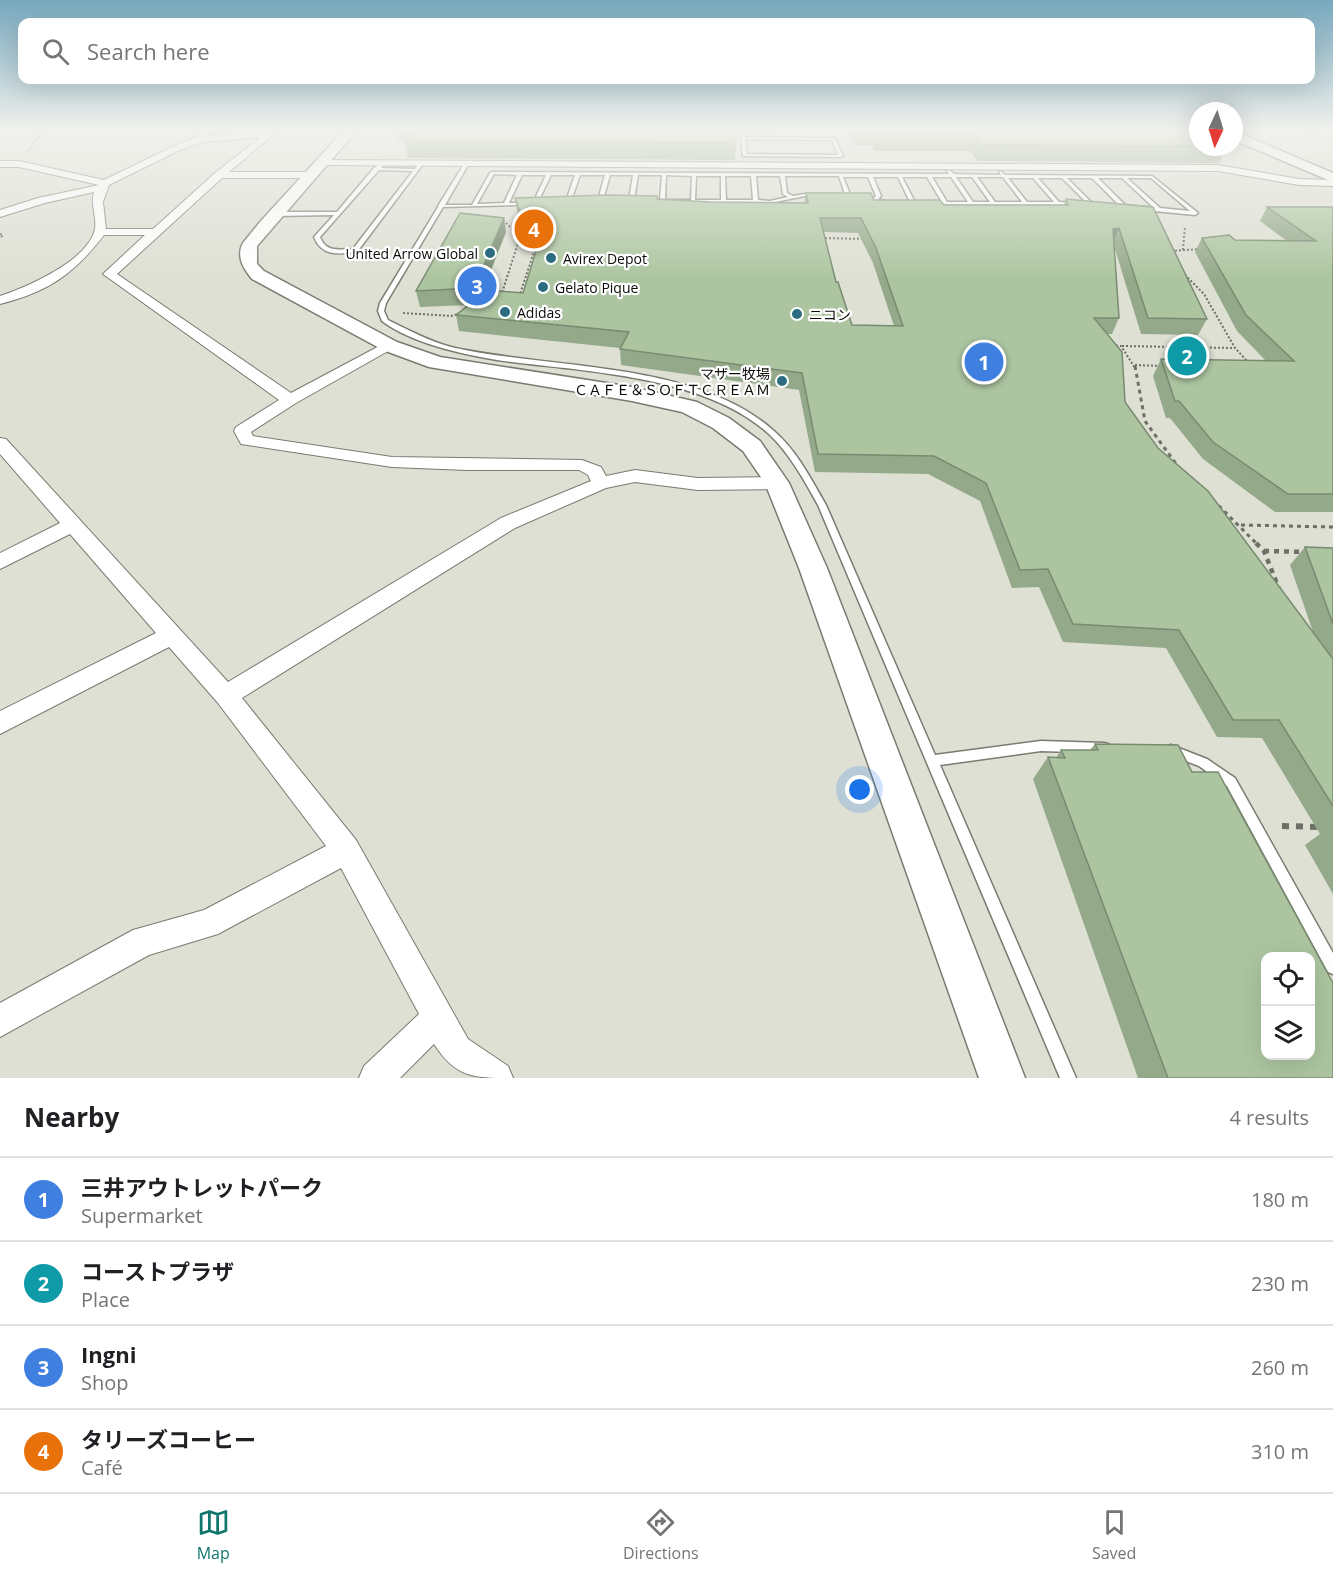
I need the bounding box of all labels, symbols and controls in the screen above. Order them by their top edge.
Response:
search box [18,18,1315,84]
icon: search [39,35,72,68]
text: Search here [87,36,210,66]
north arrow [1189,102,1243,156]
pin: 4 [514,206,554,252]
place label: United Arrow Global [345,244,478,263]
marker: United Arrow Global [483,246,497,260]
place label: Avirex Depot [563,249,647,268]
marker: Avirex Depot [544,251,558,265]
pin: 3 [458,264,496,308]
place label: Gelato Pique [555,278,639,297]
marker: Gelato Pique [536,280,550,294]
place label: Adidas [517,303,561,322]
marker: Adidas [498,305,512,319]
place label: ニコン [809,305,851,324]
marker: ニコン [790,307,804,321]
pin: 2 [1168,334,1206,378]
pin: 1 [964,340,1004,385]
place label: マザー牧場 ＣＡＦＥ＆ＳＯＦＴＣＲＥＡＭ [574,364,770,399]
marker: マザー牧場 ＣＡＦＥ＆ＳＯＦＴＣＲＥＡＭ [775,374,789,388]
your location [845,775,874,804]
map controls [1261,952,1315,1060]
button: locate [1261,952,1315,1006]
button: layers [1261,1006,1315,1060]
text: Nearby [24,1099,119,1135]
text: 4 results [1229,1104,1309,1131]
text: 三井アウトレットパーク [81,1172,323,1202]
text: 1 [38,1186,49,1213]
text: 180 m [1251,1186,1309,1213]
text: Supermarket [81,1202,203,1229]
text: コーストプラザ [81,1256,234,1286]
text: 2 [38,1270,49,1297]
text: 230 m [1251,1270,1309,1297]
text: Place [81,1286,130,1313]
text: Ingni [81,1339,136,1369]
text: 3 [38,1354,49,1381]
text: 260 m [1251,1354,1309,1381]
text: Shop [81,1369,129,1396]
text: タリーズコーヒー [81,1424,256,1454]
text: 4 [38,1438,49,1465]
text: 310 m [1251,1438,1309,1465]
text: Café [81,1454,123,1481]
tab: Map [197,1506,230,1564]
tab: Directions [623,1506,699,1564]
tab: Saved [1092,1506,1136,1564]

